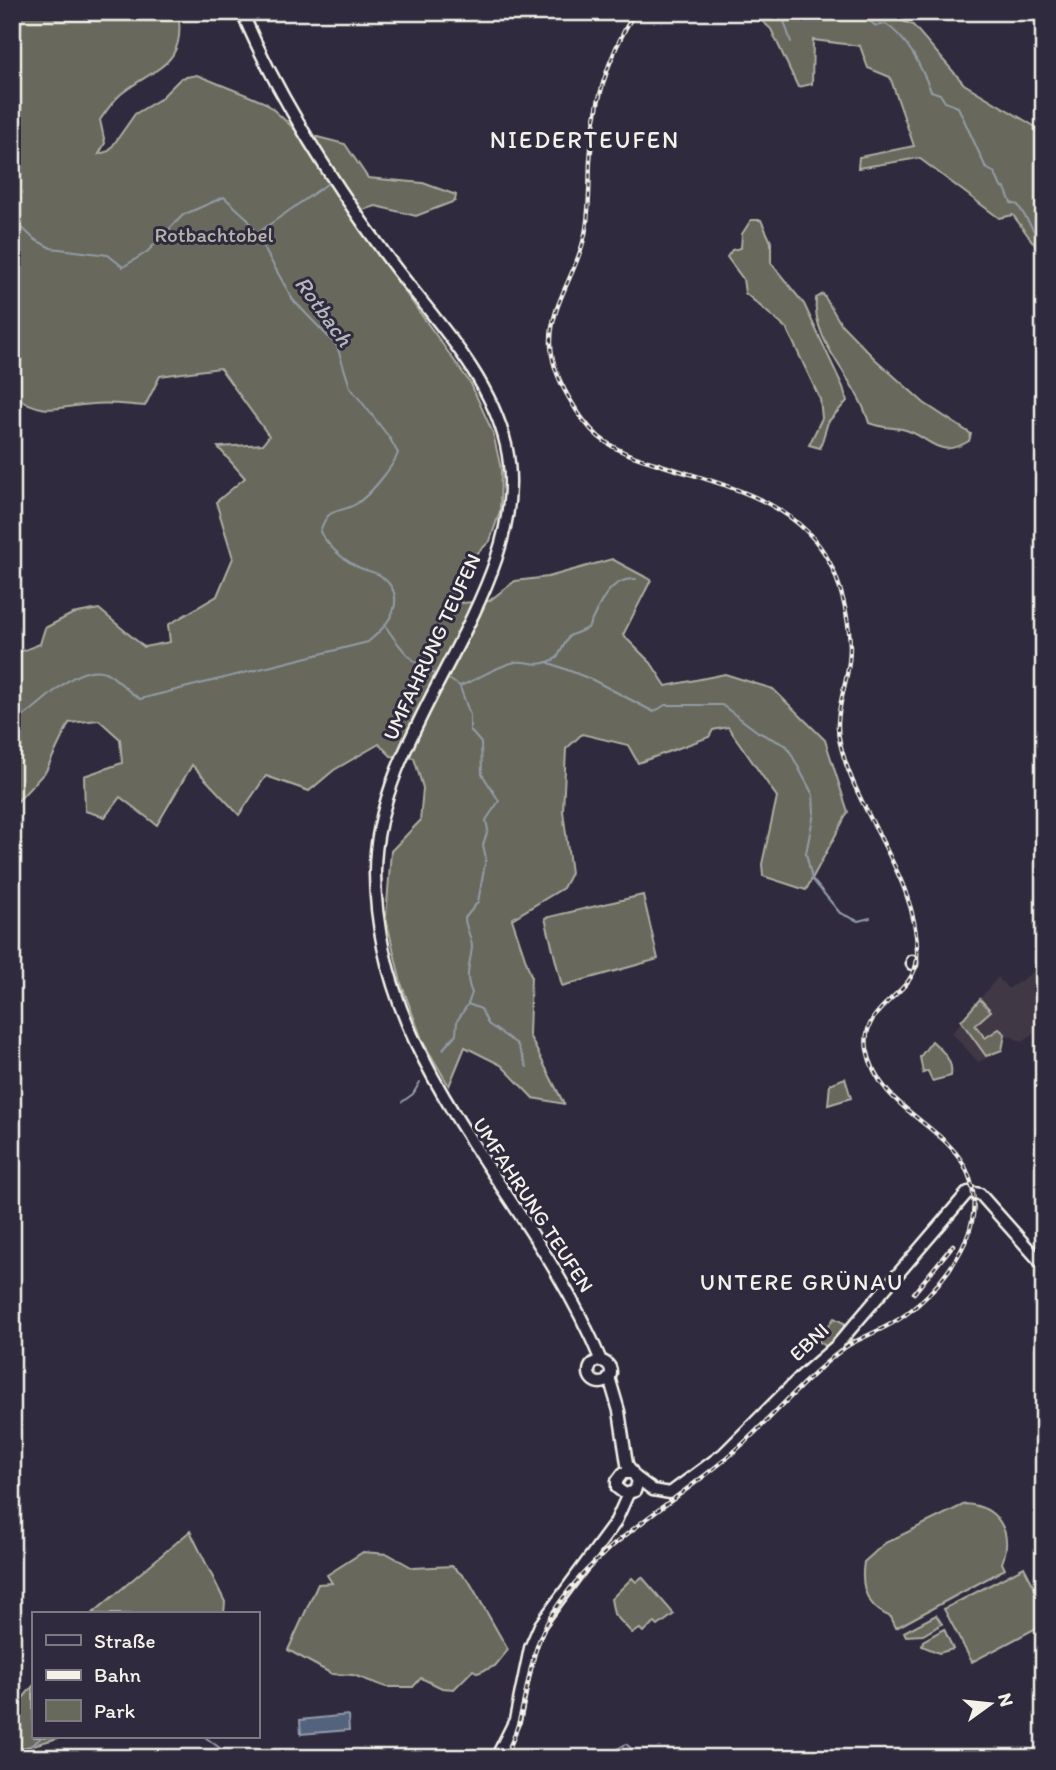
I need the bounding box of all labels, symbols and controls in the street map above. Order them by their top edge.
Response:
district label: NIEDERTEUFEN [490,125,680,154]
park label: Rotbachtobel [155,222,274,247]
water label: Rotbach [289,270,359,352]
street label: UMFAHRUNG TEUFEN [377,549,486,744]
street label: UMFAHRUNG TEUFEN [468,1113,599,1297]
district label: UNTERE GRÜNAU [700,1268,904,1296]
street label: EBNI [784,1317,834,1366]
legend [32,1612,259,1738]
text: Straße [94,1628,155,1653]
text: Bahn [94,1662,141,1687]
north arrow [954,1668,1024,1738]
text: N [993,1691,1019,1709]
text: Park [94,1698,136,1723]

